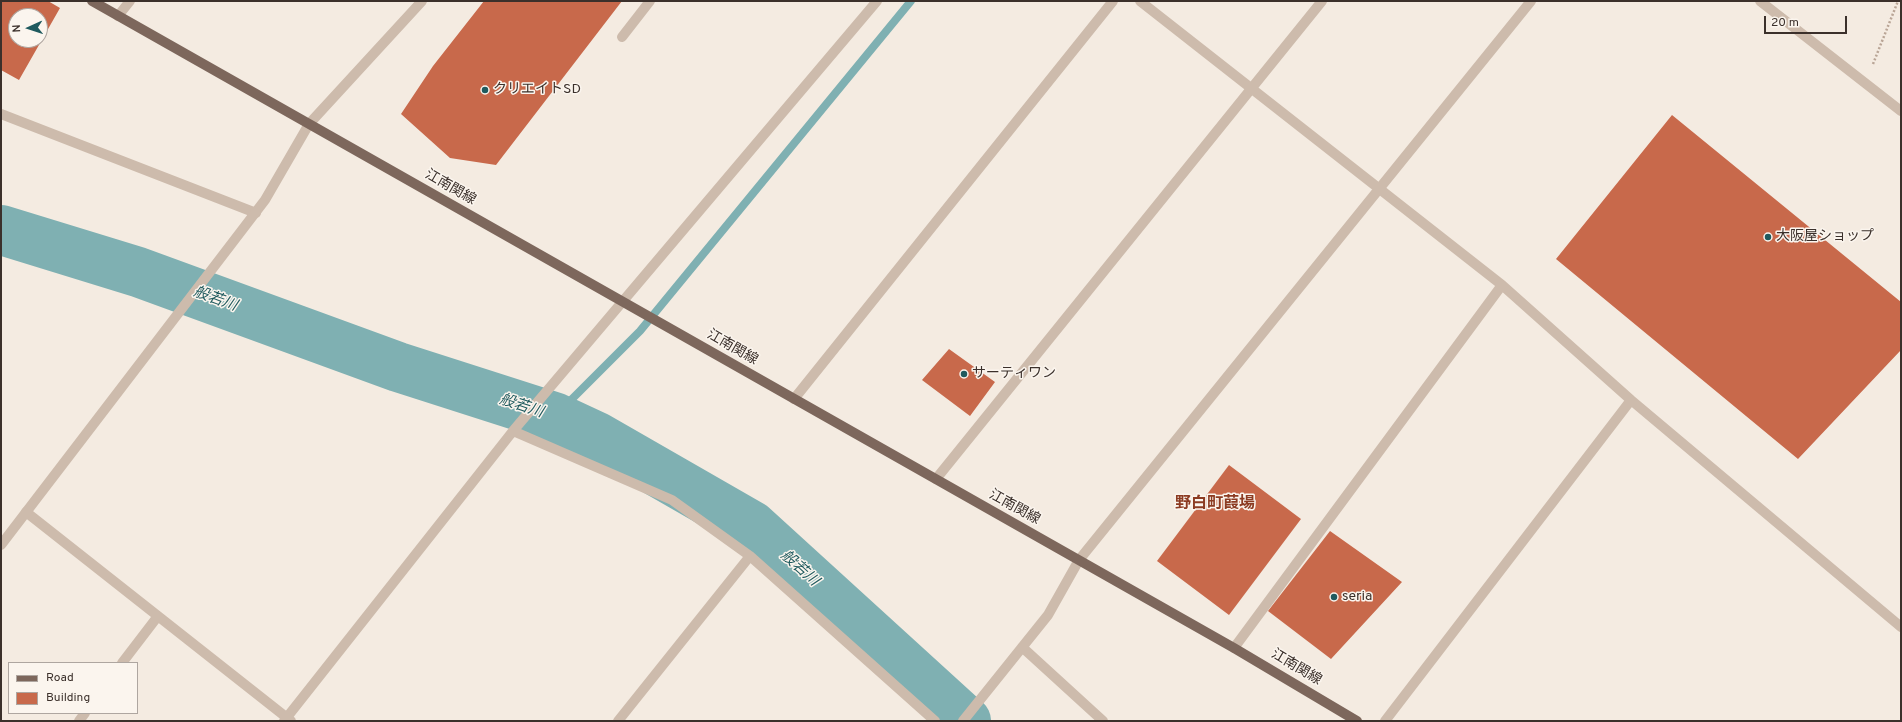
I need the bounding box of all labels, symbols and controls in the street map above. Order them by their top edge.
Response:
north arrow [8,8,48,48]
scale bar [1766,8,1849,34]
text: 20 m [1771,15,1799,31]
text: N [10,24,24,33]
place label: クリエイトSD [493,82,581,98]
marker: クリエイトSD [480,85,490,95]
street label: 江南関線 [422,167,478,209]
place label: 大阪屋ショップ [1776,229,1874,245]
marker: 大阪屋ショップ [1763,232,1773,242]
water label: 般若川 [191,284,239,316]
street label: 江南関線 [704,327,760,369]
place label: サーティワン [972,366,1056,382]
marker: サーティワン [959,369,969,379]
water label: 般若川 [497,391,545,423]
street label: 江南関線 [985,487,1043,529]
district label: 野白町葭場 [1175,495,1255,515]
water label: 般若川 [776,547,822,591]
place label: seria [1342,589,1372,605]
marker: seria [1329,592,1339,602]
street label: 江南関線 [1268,646,1324,690]
legend [8,662,138,714]
text: Road [46,670,74,686]
text: Building [46,690,90,706]

